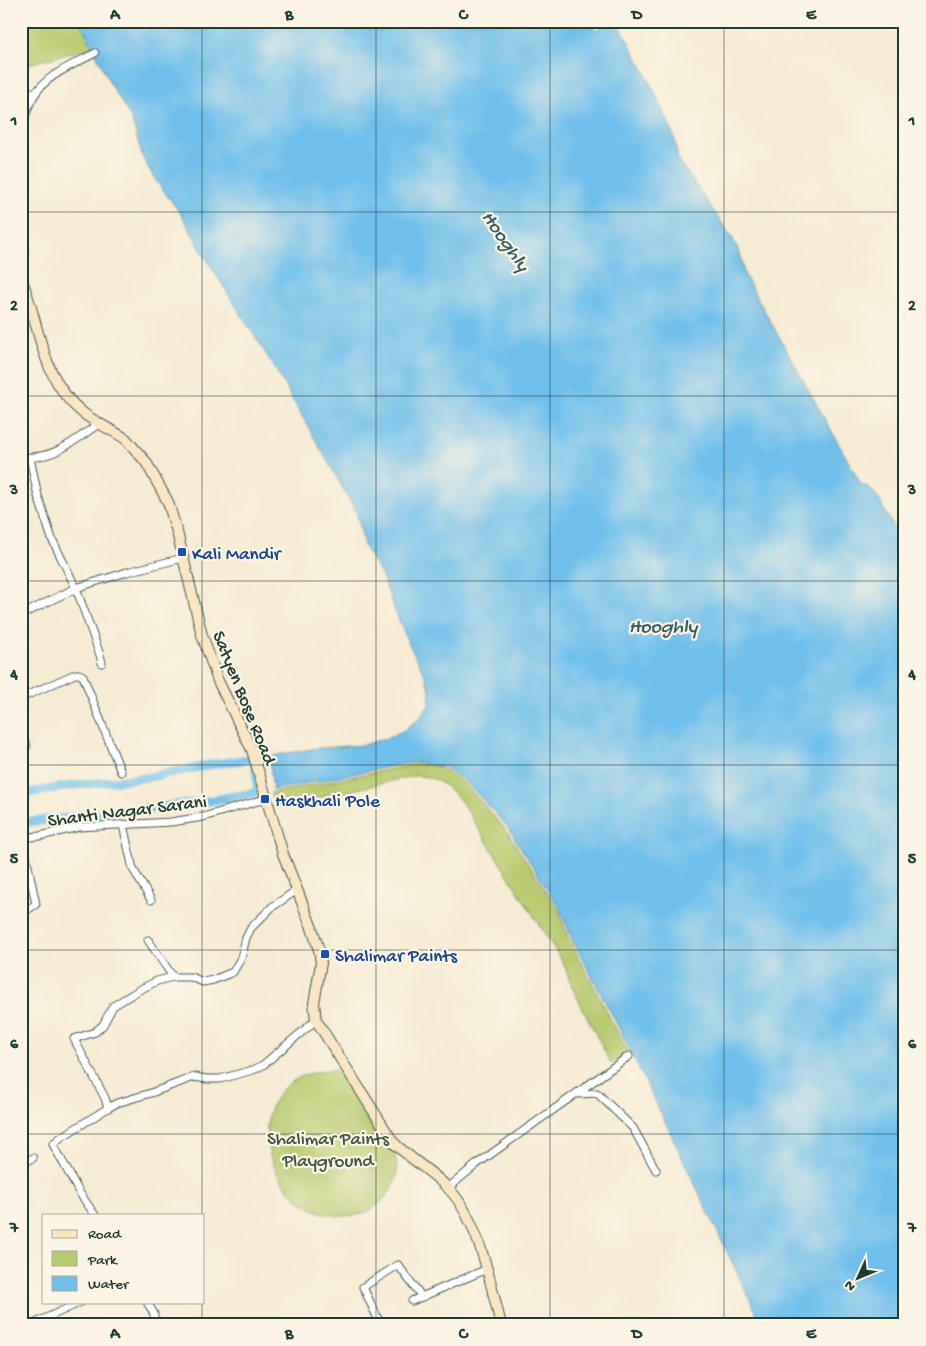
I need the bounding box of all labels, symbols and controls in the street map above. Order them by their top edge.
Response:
text: A [109,7,121,26]
text: B [284,7,294,26]
text: C [458,7,469,26]
text: D [630,7,643,26]
text: E [806,7,817,26]
text: 1 [10,113,17,132]
text: 1 [908,113,915,132]
water label: Hooghly [475,207,534,278]
text: 2 [10,298,18,317]
text: 2 [908,298,916,317]
text: 3 [9,482,18,501]
text: 3 [907,482,916,501]
place label: Kali Mandir [192,544,283,567]
marker: Kali Mandir [176,546,188,558]
water label: Hooghly [629,617,698,640]
street label: Satyen Bose Road [205,628,281,770]
text: 4 [9,667,18,686]
text: 4 [907,667,916,686]
street label: Shanti Nagar Sarani [46,791,208,834]
place label: Haskhali Pole [275,791,380,814]
marker: Haskhali Pole [259,793,271,805]
text: 5 [10,851,19,870]
text: 5 [908,851,917,870]
place label: Shalimar Paints [335,946,458,969]
marker: Shalimar Paints [319,948,331,960]
text: 6 [10,1036,19,1055]
text: 6 [908,1036,917,1055]
park label: Shalimar Paints Playground [267,1129,390,1174]
legend [42,1214,205,1304]
text: 7 [9,1220,19,1239]
text: 7 [907,1220,917,1239]
text: Road [88,1226,122,1244]
text: Park [87,1252,118,1270]
north arrow [834,1254,884,1304]
text: Water [88,1276,130,1294]
text: N [841,1276,860,1294]
text: A [109,1326,121,1345]
text: B [284,1326,294,1345]
text: C [458,1326,469,1345]
text: D [630,1326,643,1345]
text: E [806,1326,817,1345]

